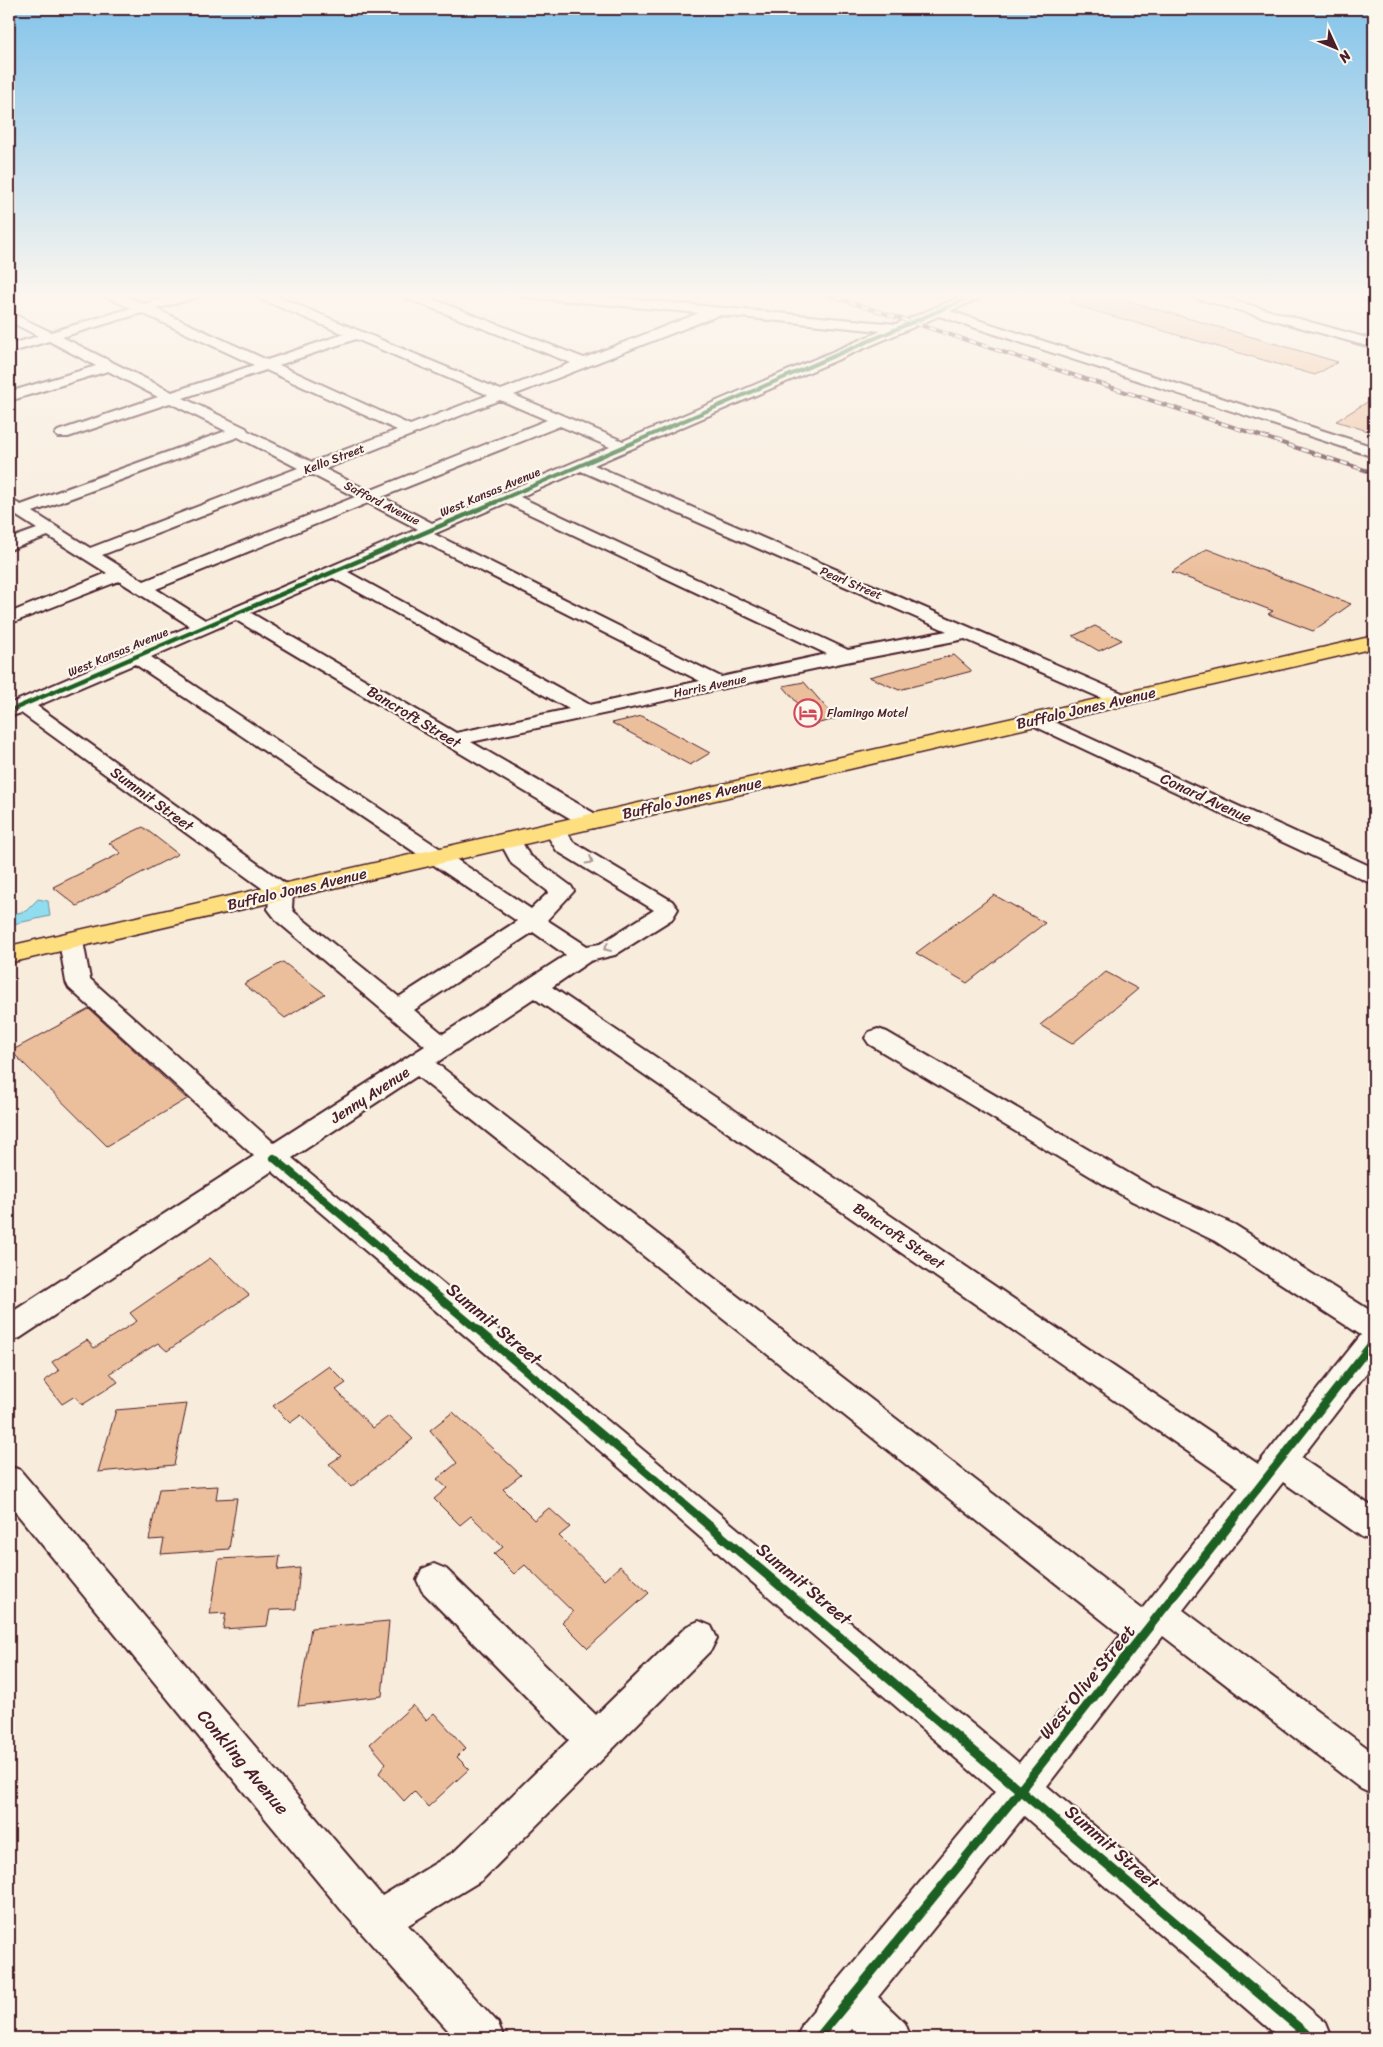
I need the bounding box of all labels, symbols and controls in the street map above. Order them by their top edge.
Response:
north arrow [1310,22,1360,72]
text: N [1332,44,1358,69]
street label: Kello Street [300,437,368,481]
street label: West Kansas Avenue [436,461,544,523]
street label: Safford Avenue [340,474,424,532]
street label: Pearl Street [816,560,886,606]
street label: West Kansas Avenue [64,621,172,683]
street label: Harris Avenue [672,668,748,704]
street label: Bancroft Street [362,679,467,756]
street label: Buffalo Jones Avenue [1014,679,1159,737]
hotel icon: Flamingo Motel [793,698,823,728]
place label: Flamingo Motel [827,702,908,724]
street label: Summit Street [105,760,200,839]
street label: Conard Avenue [1156,765,1256,831]
street label: Buffalo Jones Avenue [620,769,765,827]
one-way arrow [585,855,594,865]
street label: Buffalo Jones Avenue [225,860,370,918]
one-way arrow [603,942,612,953]
street label: Jenny Avenue [324,1059,415,1131]
street label: Bancroft Street [848,1196,951,1277]
street label: Summit Street [439,1274,550,1374]
street label: Summit Street [749,1534,860,1634]
street label: West Olive Street [1030,1617,1144,1747]
street label: Conkling Avenue [189,1702,297,1822]
street label: Summit Street [1057,1796,1167,1898]

